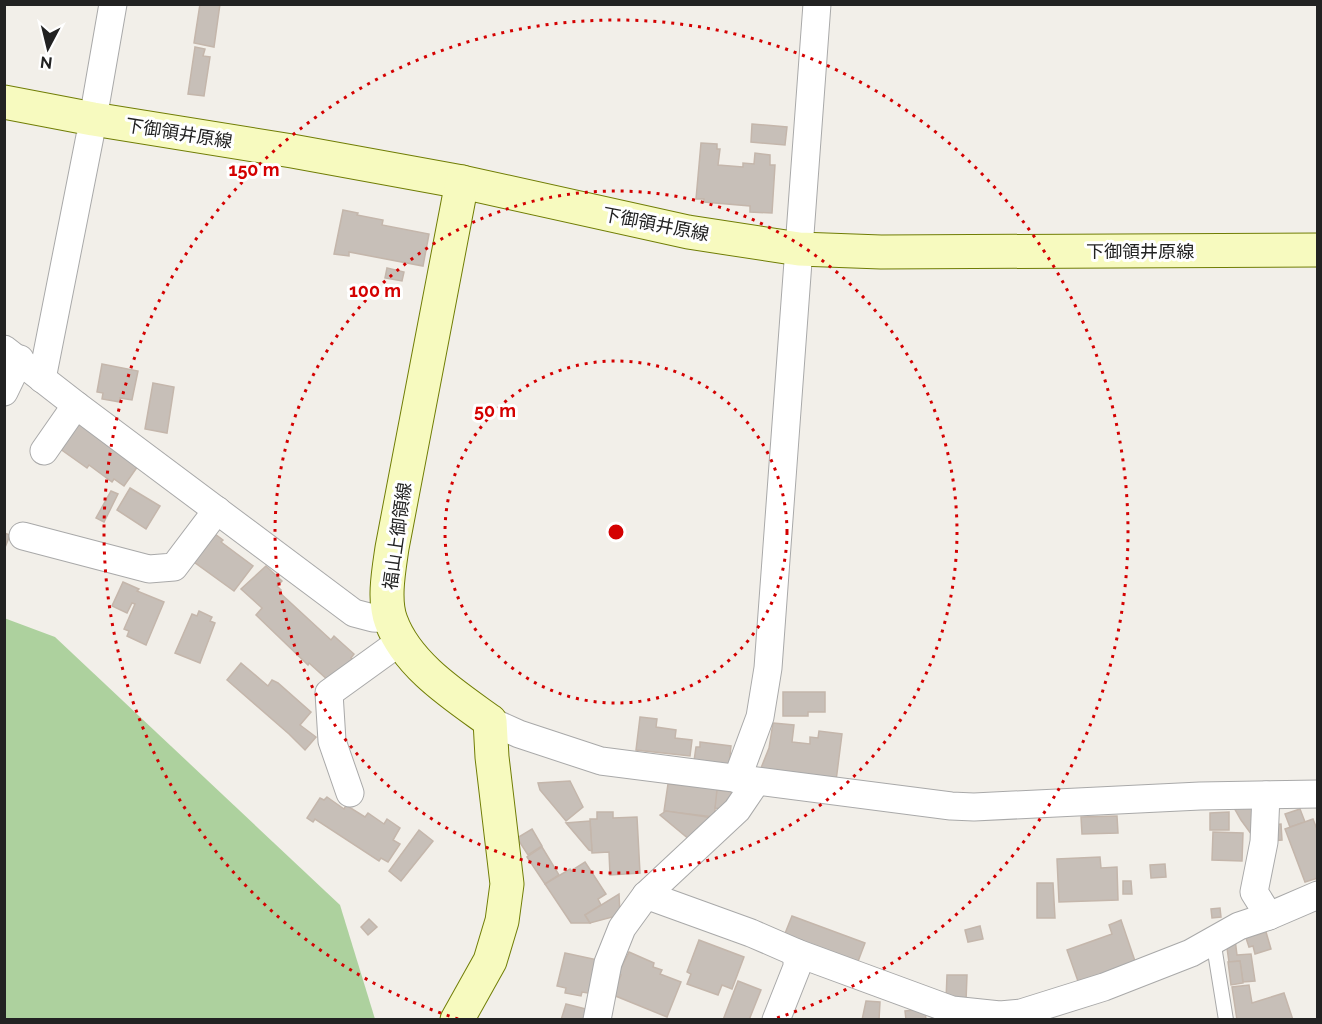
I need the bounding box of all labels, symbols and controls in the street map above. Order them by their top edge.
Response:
north arrow [18,18,78,78]
text: N [39,52,53,73]
street label: 下御領井原線 [124,114,234,152]
text: 150 m [229,159,280,180]
street label: 下御領井原線 [601,203,711,245]
street label: 下御領井原線 [1086,241,1194,262]
text: 100 m [349,280,401,301]
text: 50 m [474,400,516,421]
street label: 福山上御領線 [379,481,415,591]
centre of rings [606,522,626,542]

